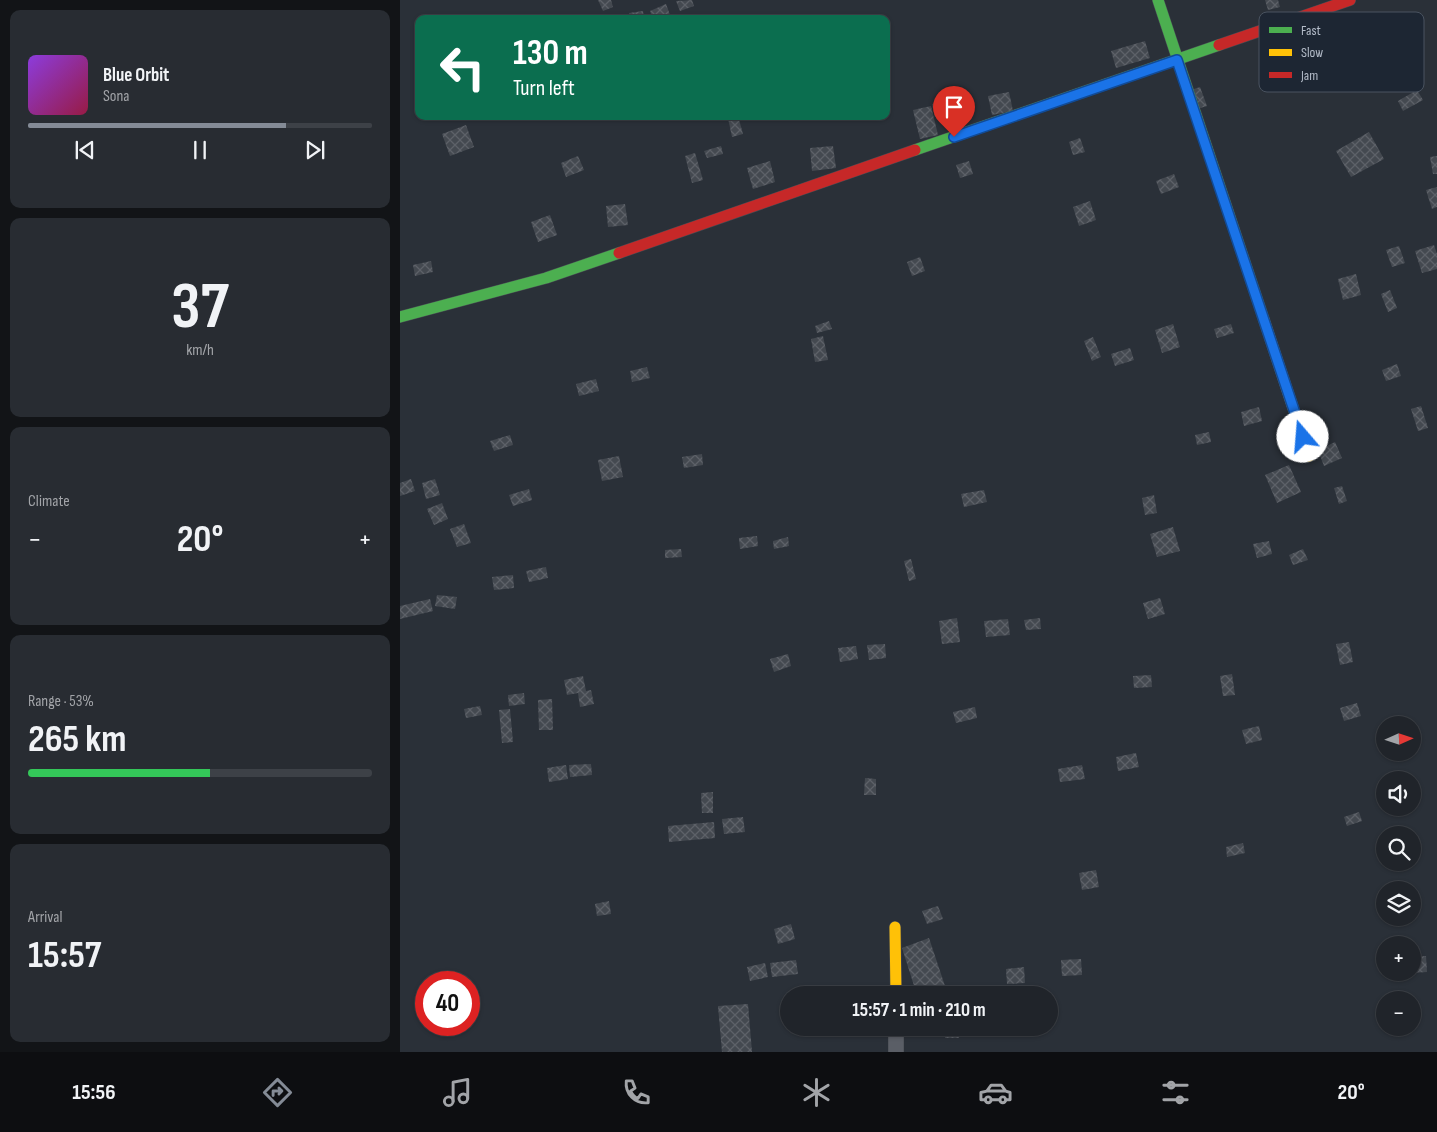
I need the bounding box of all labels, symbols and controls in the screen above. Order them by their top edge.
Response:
legend [1259,12,1424,92]
text: Fast [1301,22,1321,39]
text: 130 m [513,32,588,75]
icon: left [430,35,495,100]
text: Slow [1301,44,1323,61]
text: Blue Orbit [103,64,169,87]
text: Jam [1300,67,1318,84]
text: Turn left [513,75,575,102]
pin [933,86,975,137]
text: Sona [103,87,130,106]
icon: arrive [940,93,968,121]
icon: previous [71,136,99,164]
icon: pause [186,136,214,164]
icon: next [301,136,329,164]
text: 37 [171,269,229,347]
text: km/h [186,341,214,360]
position arrow [1276,410,1328,462]
text: Climate [28,492,70,511]
text: 20° [177,517,223,562]
text: − [28,523,42,556]
text: + [358,523,372,556]
text: Range · 53% [28,692,94,711]
north arrow [1376,716,1421,761]
map controls [1376,716,1421,1036]
text: 265 km [28,717,126,762]
button: sound [1376,771,1421,816]
button: search [1376,826,1421,871]
button: layers [1376,881,1421,926]
text: Arrival [28,908,62,927]
text: 15:57 [28,933,101,978]
button: + [1376,936,1421,981]
speed limit sign: 40 [415,971,480,1036]
button: − [1376,991,1421,1036]
text: 15:57 · 1 min · 210 m [852,999,986,1022]
icon: directions [260,1075,295,1110]
icon: music [440,1075,475,1110]
icon: phone [619,1075,654,1110]
icon: climate [799,1075,834,1110]
icon: car [978,1075,1013,1110]
icon: filters [1158,1075,1193,1110]
text: 15:56 [72,1079,116,1106]
text: 20° [1338,1079,1365,1106]

